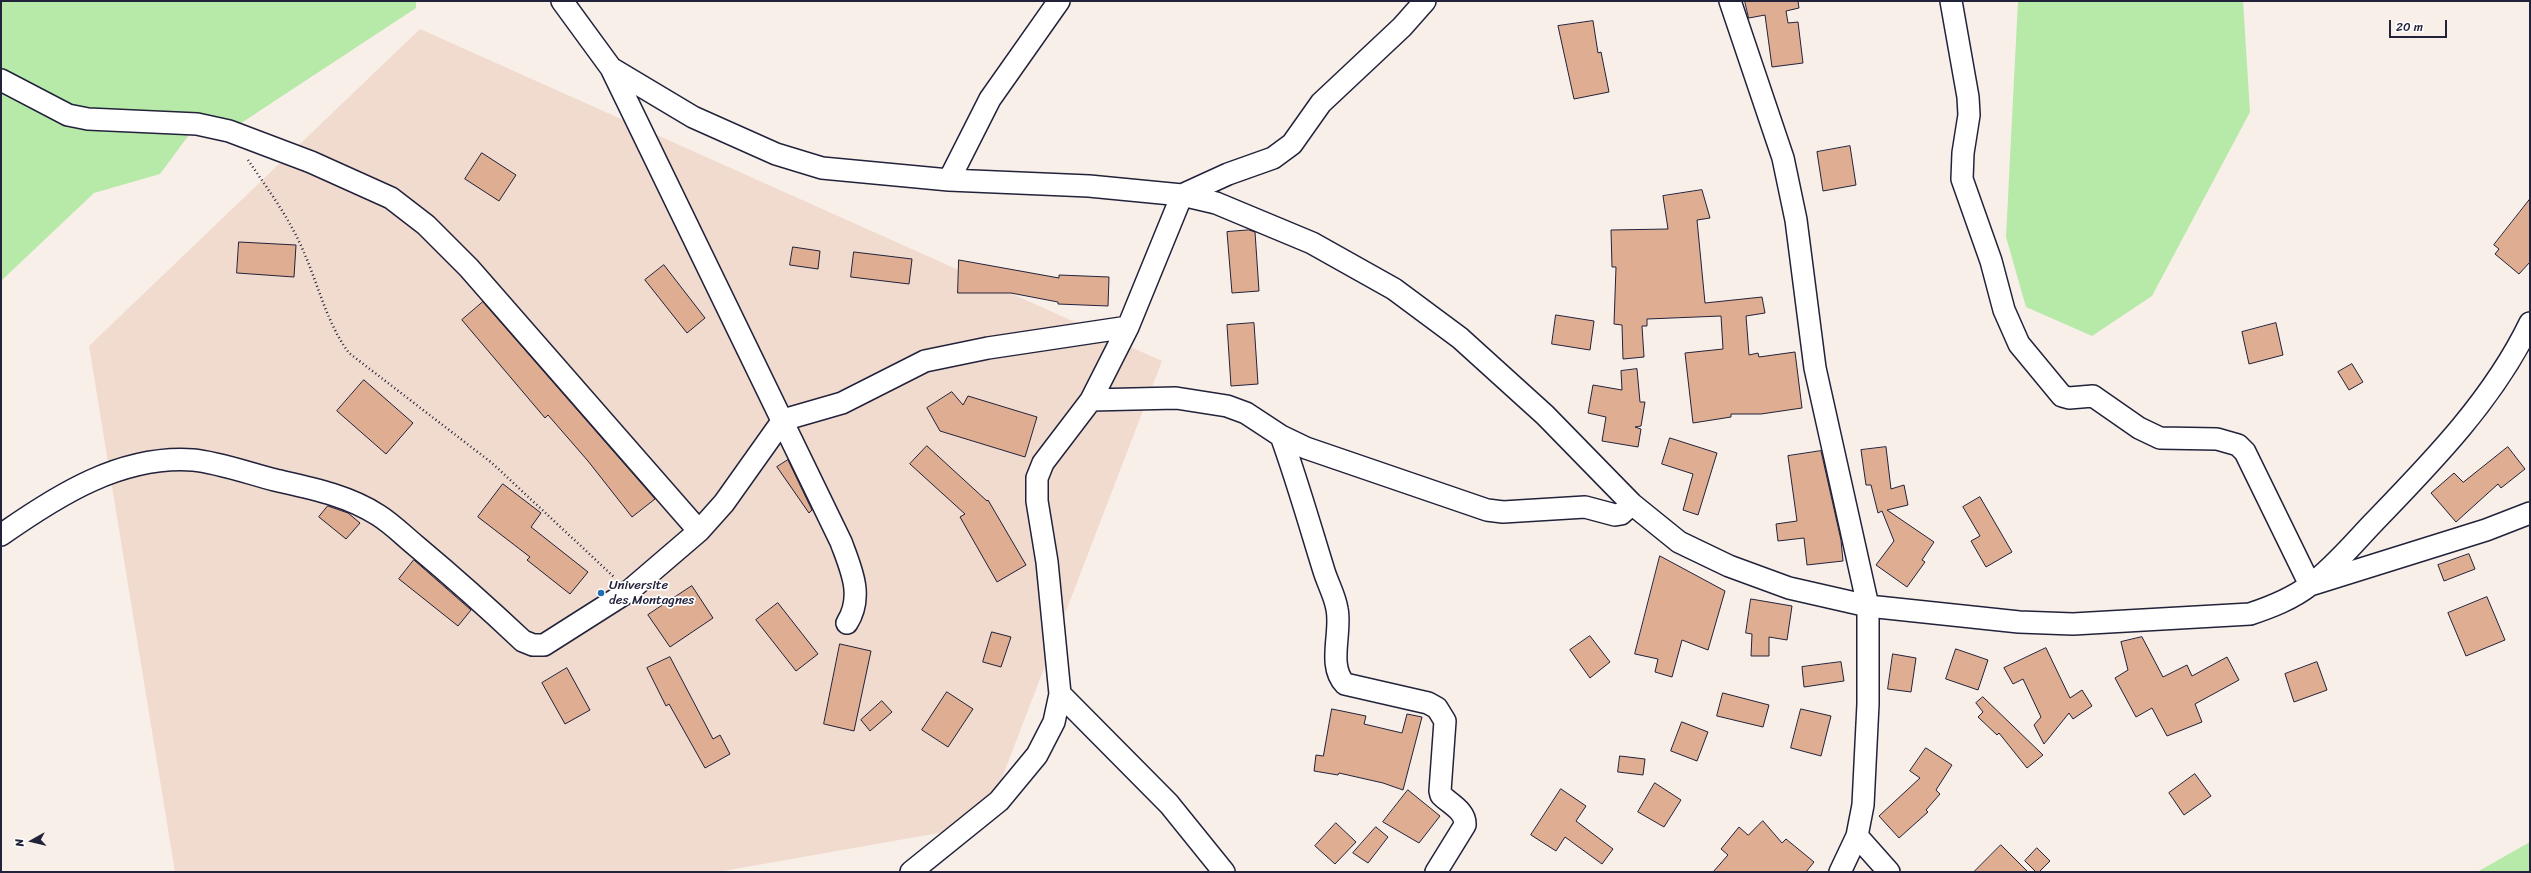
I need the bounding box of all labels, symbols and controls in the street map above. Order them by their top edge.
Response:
scale bar [2391,12,2449,38]
text: 20 m [2396,16,2423,38]
place label: Universite des Montagnes [609,578,694,609]
marker: Universite des Montagnes [596,588,606,598]
north arrow [12,821,52,861]
text: N [10,838,30,848]

